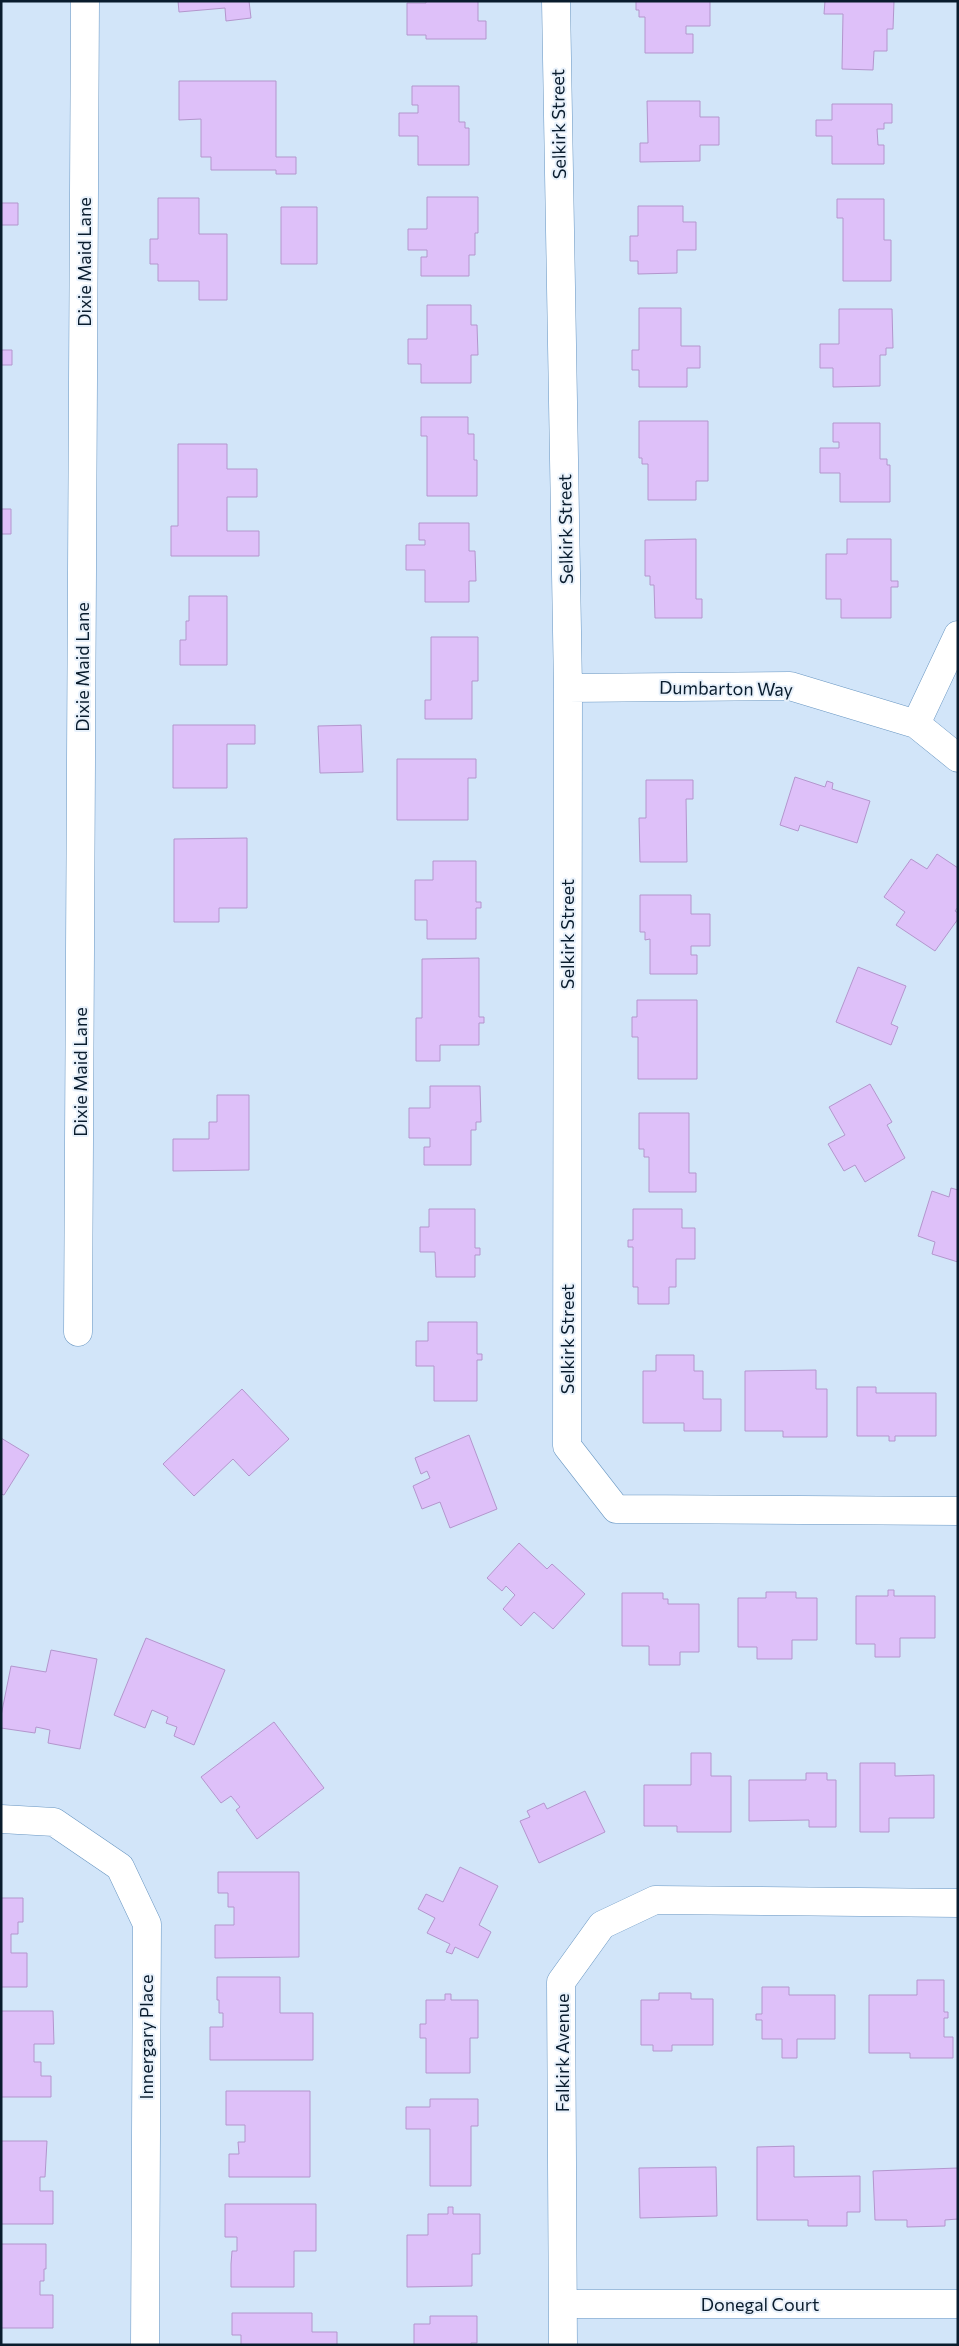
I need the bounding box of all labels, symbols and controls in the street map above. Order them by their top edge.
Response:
street label: Selkirk Street [546,69,570,179]
street label: Dixie Maid Lane [73,197,95,327]
street label: Selkirk Street [553,474,577,584]
street label: Dixie Maid Lane [71,602,93,732]
street label: Dumbarton Way [659,676,793,700]
street label: Selkirk Street [556,879,578,989]
street label: Dixie Maid Lane [69,1007,91,1137]
street label: Selkirk Street [556,1284,578,1394]
street label: Innergary Place [135,1974,157,2100]
street label: Falkirk Avenue [551,1994,573,2112]
street label: Donegal Court [701,2293,819,2315]

